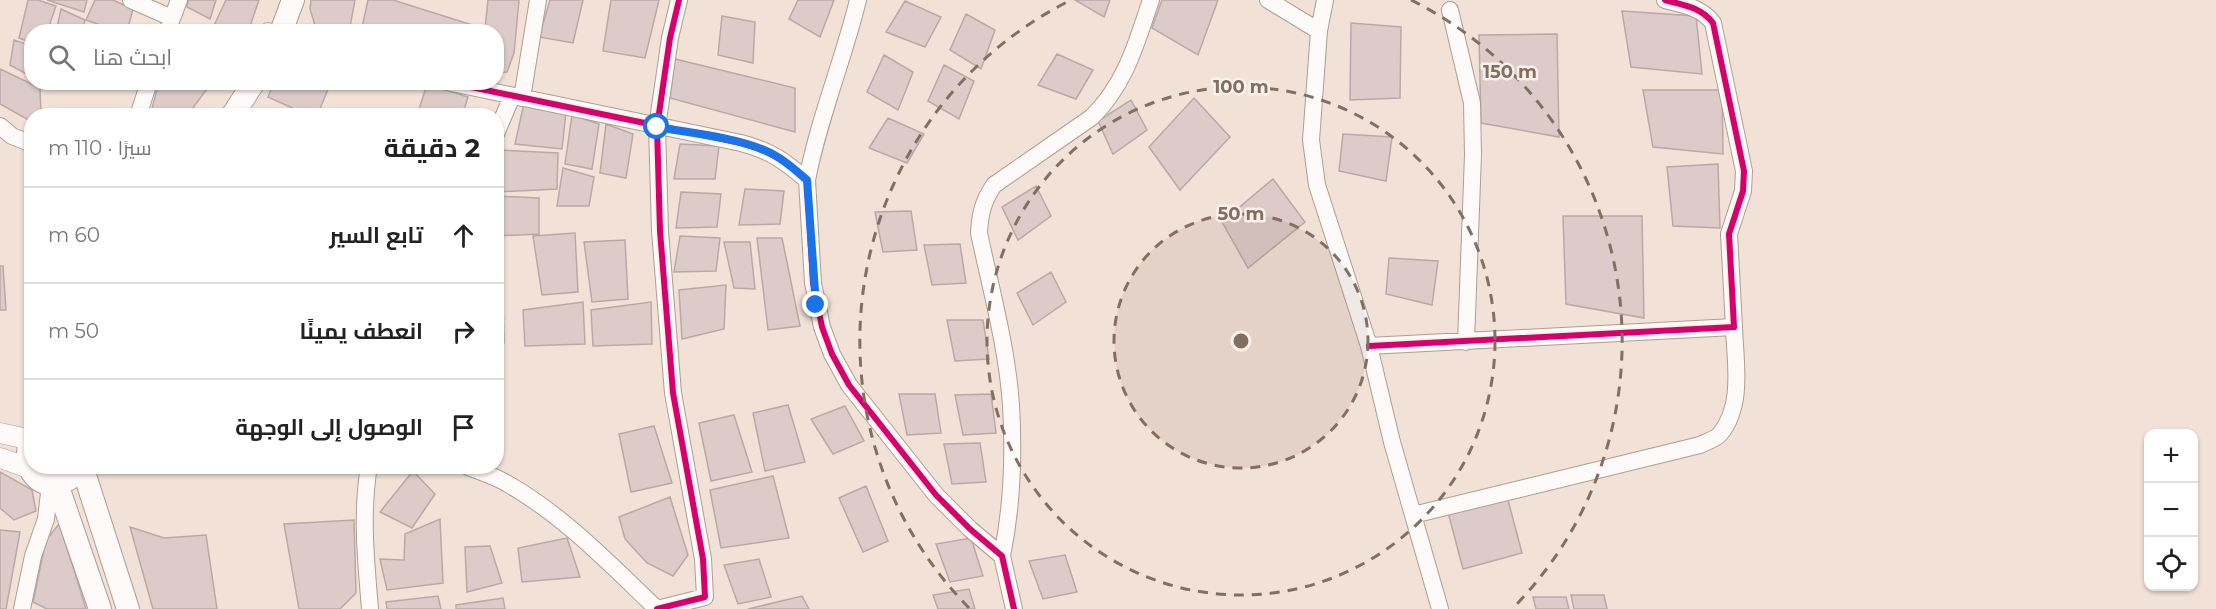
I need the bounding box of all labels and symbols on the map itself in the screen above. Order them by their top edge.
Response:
text: 150 m [1483,61,1537,83]
text: 100 m [1213,76,1269,98]
route start [643,113,669,139]
text: 50 m [1218,203,1264,225]
route end [802,291,828,317]
centre of rings [1231,331,1251,351]

